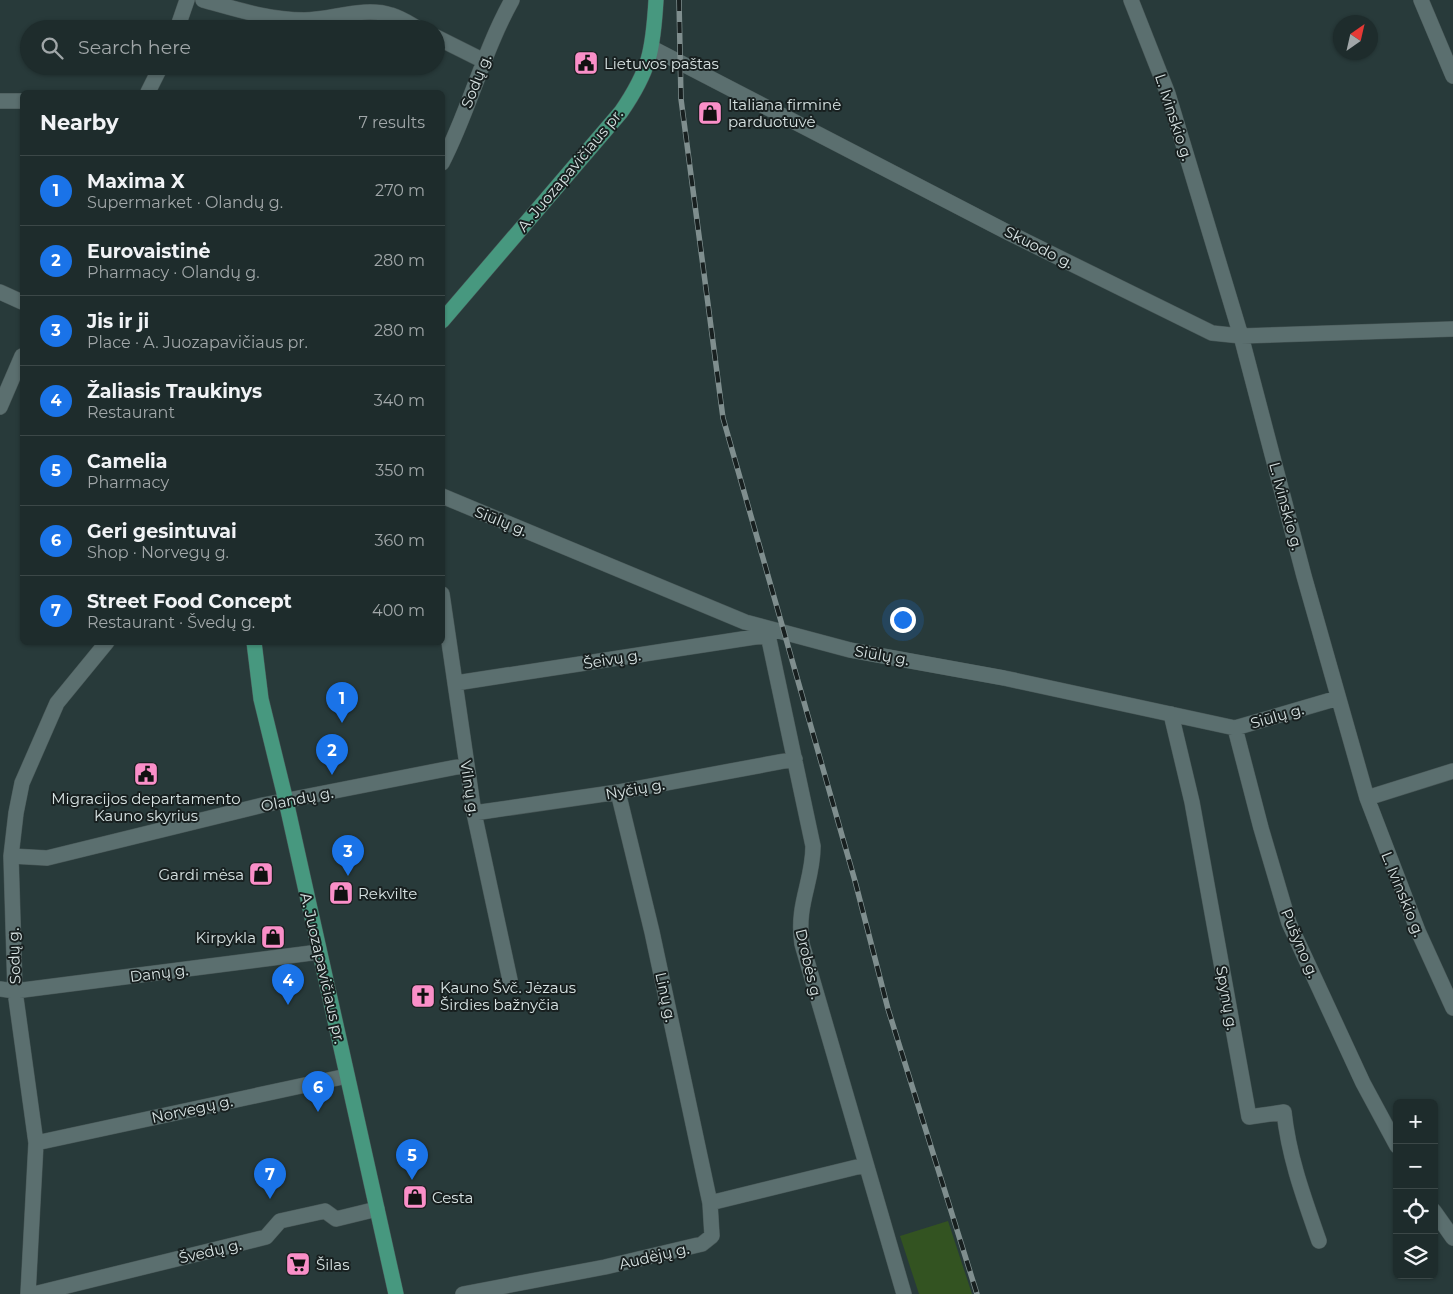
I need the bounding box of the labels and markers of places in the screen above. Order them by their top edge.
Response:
public building icon: Lietuvos paštas [573,50,599,76]
place label: Lietuvos paštas [604,54,719,73]
place label: Italiana firminė parduotuvė [728,95,841,131]
shop icon: Italiana firminė parduotuvė [697,100,723,126]
pin: 1 [326,682,358,723]
pin: 2 [316,734,348,775]
public building icon: Migracijos departamento Kauno skyrius [133,761,159,787]
place label: Migracijos departamento Kauno skyrius [51,789,241,825]
pin: 3 [332,835,364,876]
shop icon: Gardi mėsa [248,861,274,887]
place label: Gardi mėsa [158,865,244,884]
shop icon: Rekvilte [328,880,354,906]
place label: Rekvilte [358,884,417,903]
shop icon: Kirpykla [260,924,286,950]
place label: Kirpykla [195,928,256,947]
pin: 4 [272,964,304,1005]
place label: Kauno Švč. Jėzaus Širdies bažnyčia [440,978,576,1014]
church icon: Kauno Švč. Jėzaus Širdies bažnyčia [410,983,436,1009]
pin: 6 [302,1071,334,1112]
pin: 5 [396,1139,428,1180]
pin: 7 [254,1158,286,1199]
shop icon: Cesta [402,1184,428,1210]
place label: Cesta [432,1188,473,1207]
supermarket icon: Šilas [285,1251,311,1277]
place label: Šilas [316,1255,349,1274]

